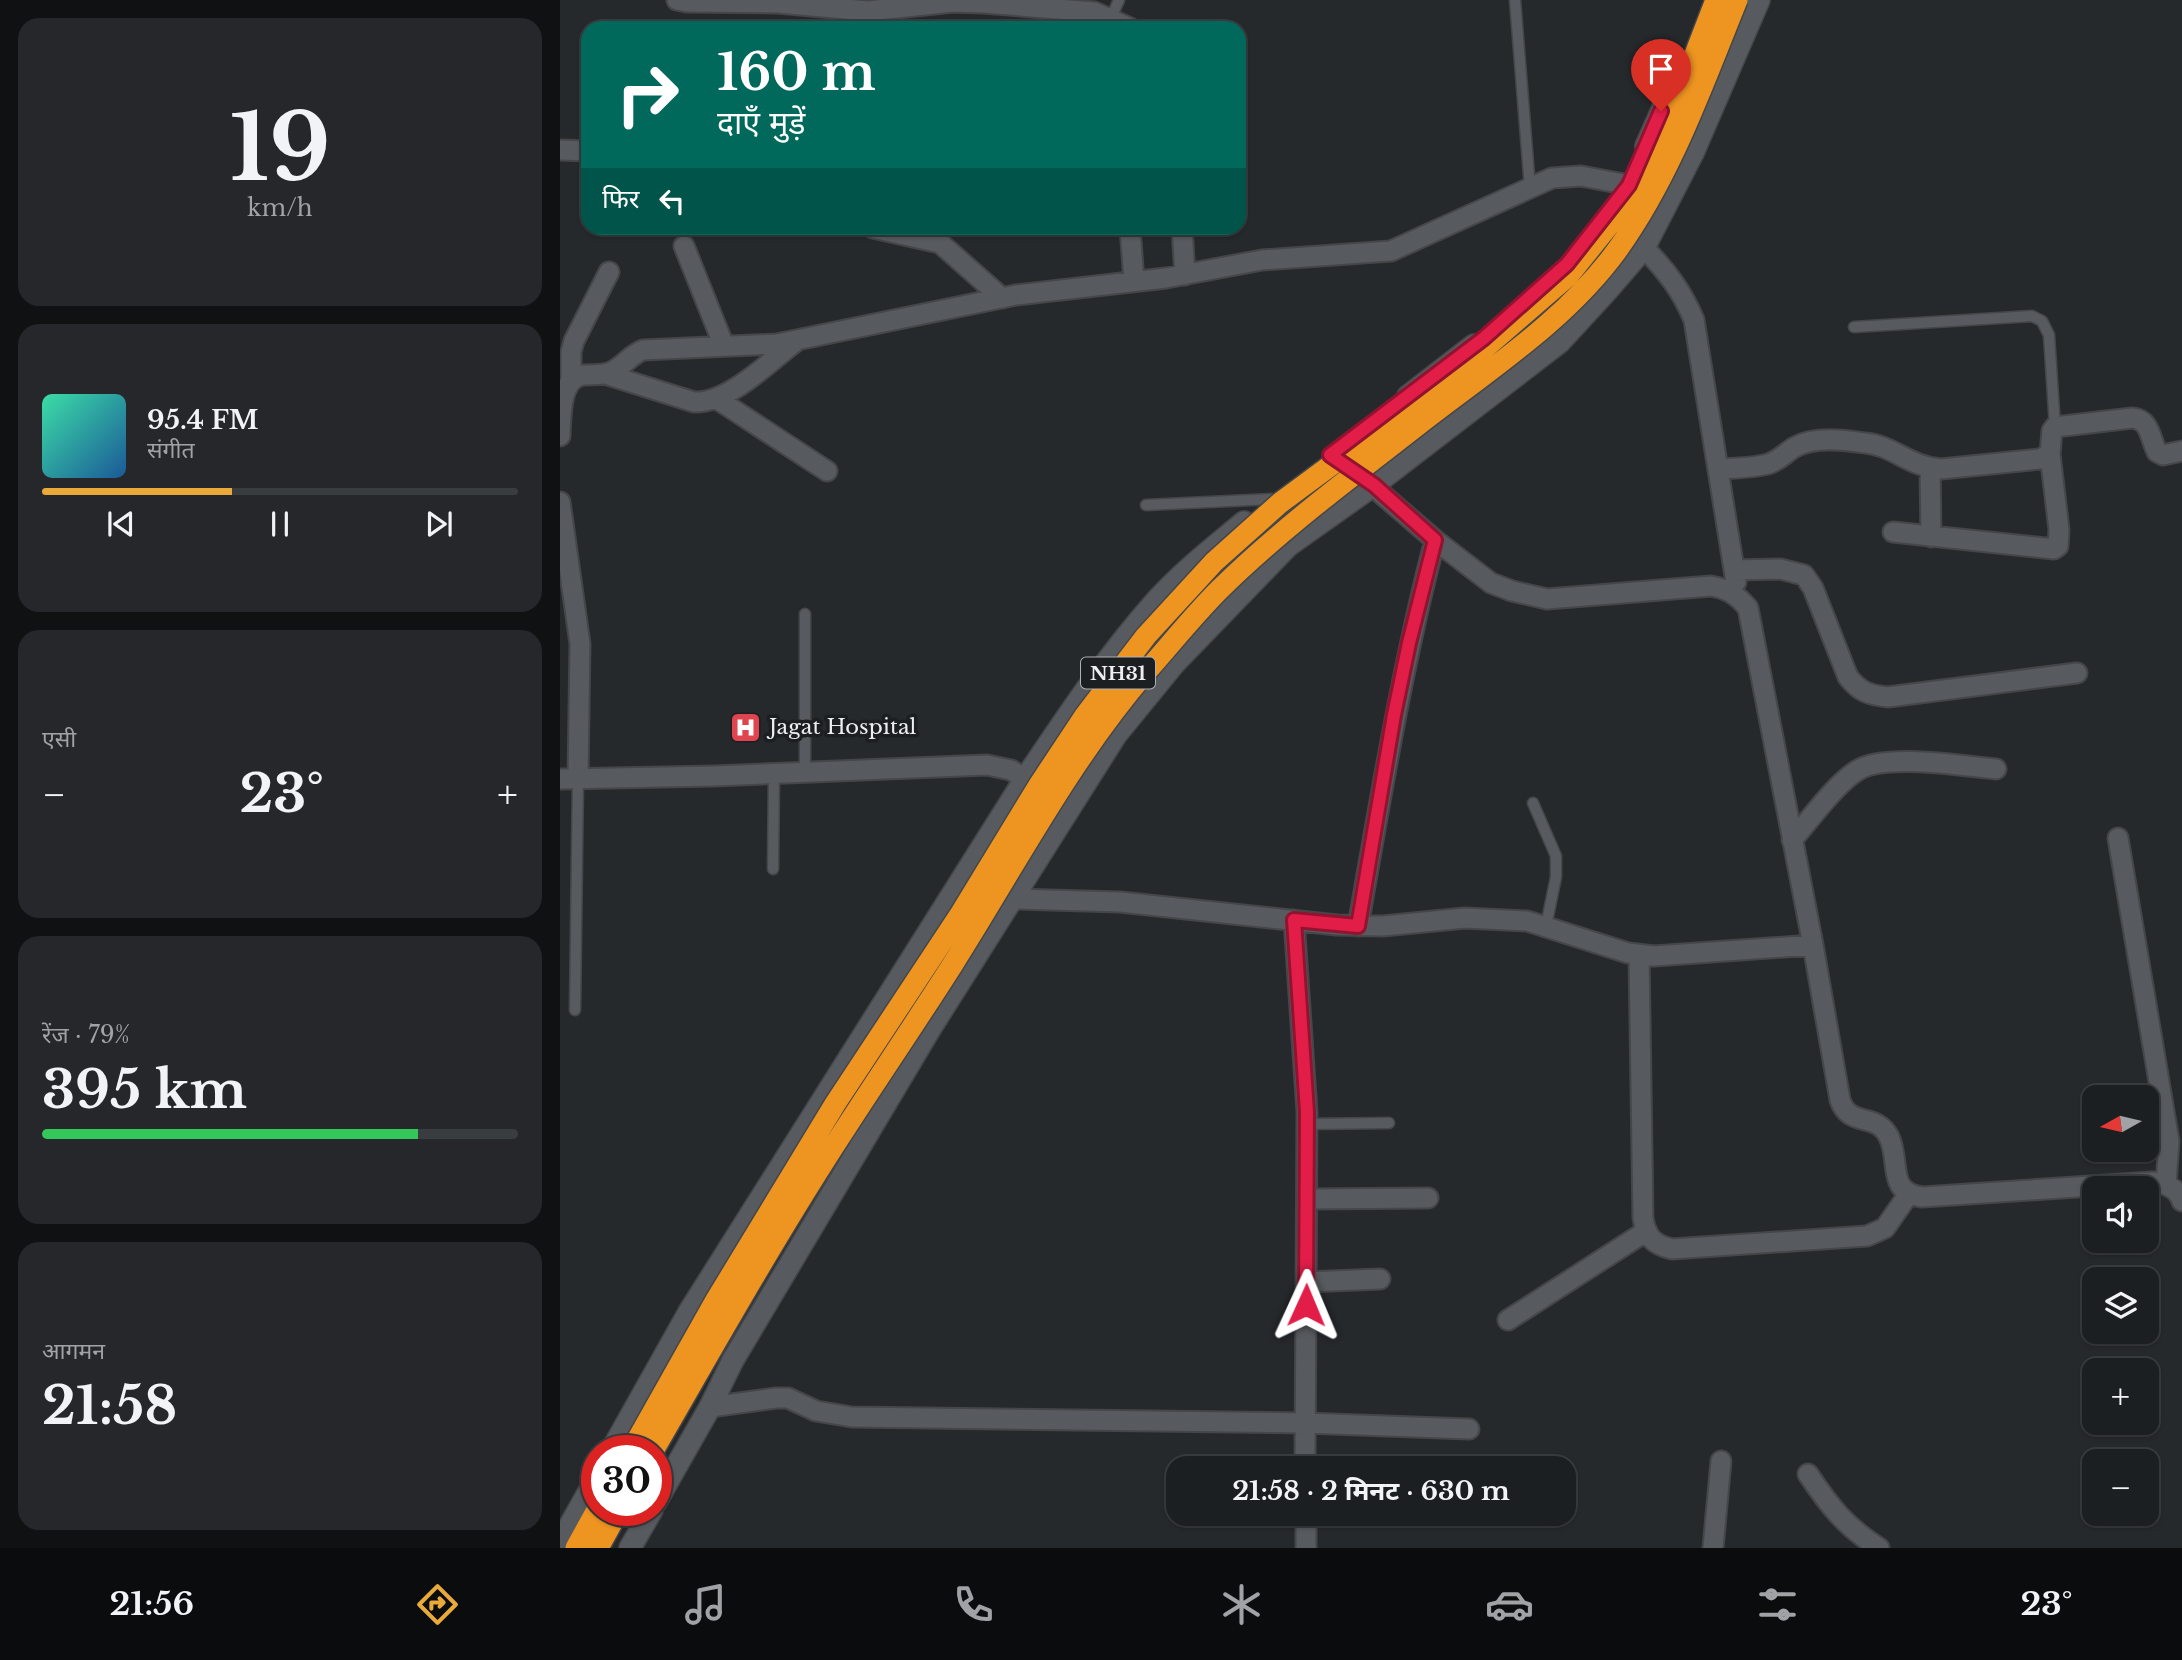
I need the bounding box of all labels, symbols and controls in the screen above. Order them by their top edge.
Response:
pin [1631,39,1691,111]
text: 160 m [717,42,876,103]
icon: right [602,49,693,140]
icon: arrive [1642,50,1680,88]
text: 19 [229,92,331,205]
text: दाएँ मुड़ें [717,103,805,143]
icon: left [653,182,691,220]
text: फिर [602,183,639,215]
text: km/h [247,194,313,222]
text: 95.4 FM [147,404,259,436]
text: संगीत [147,436,195,464]
icon: previous [102,505,140,543]
icon: pause [261,505,299,543]
icon: next [420,505,458,543]
road number: NH31 [1081,658,1155,688]
hospital icon: Jagat Hospital [729,710,763,744]
place label: Jagat Hospital [766,714,917,740]
text: एसी [42,725,76,753]
text: 23° [239,762,324,826]
text: − [42,771,66,818]
text: + [497,771,518,818]
text: रेंज · 79% [42,1021,130,1049]
text: 395 km [42,1058,247,1122]
north arrow [2082,1085,2160,1162]
map controls [2082,1085,2159,1526]
button: sound [2082,1176,2159,1253]
button: layers [2082,1267,2159,1344]
position arrow [1269,1268,1343,1342]
text: आगमन [42,1337,105,1365]
button: + [2082,1358,2159,1435]
text: 21:58 [42,1374,177,1438]
speed limit sign: 30 [581,1435,672,1526]
button: − [2082,1449,2159,1526]
text: 21:58 · 2 मिनट · 630 m [1232,1475,1510,1507]
icon: directions [413,1580,462,1629]
icon: music [681,1580,730,1629]
icon: phone [949,1580,998,1629]
icon: climate [1217,1580,1266,1629]
icon: car [1485,1580,1534,1629]
icon: filters [1753,1580,1802,1629]
text: 21:56 [109,1584,194,1624]
text: 23° [2021,1584,2072,1624]

